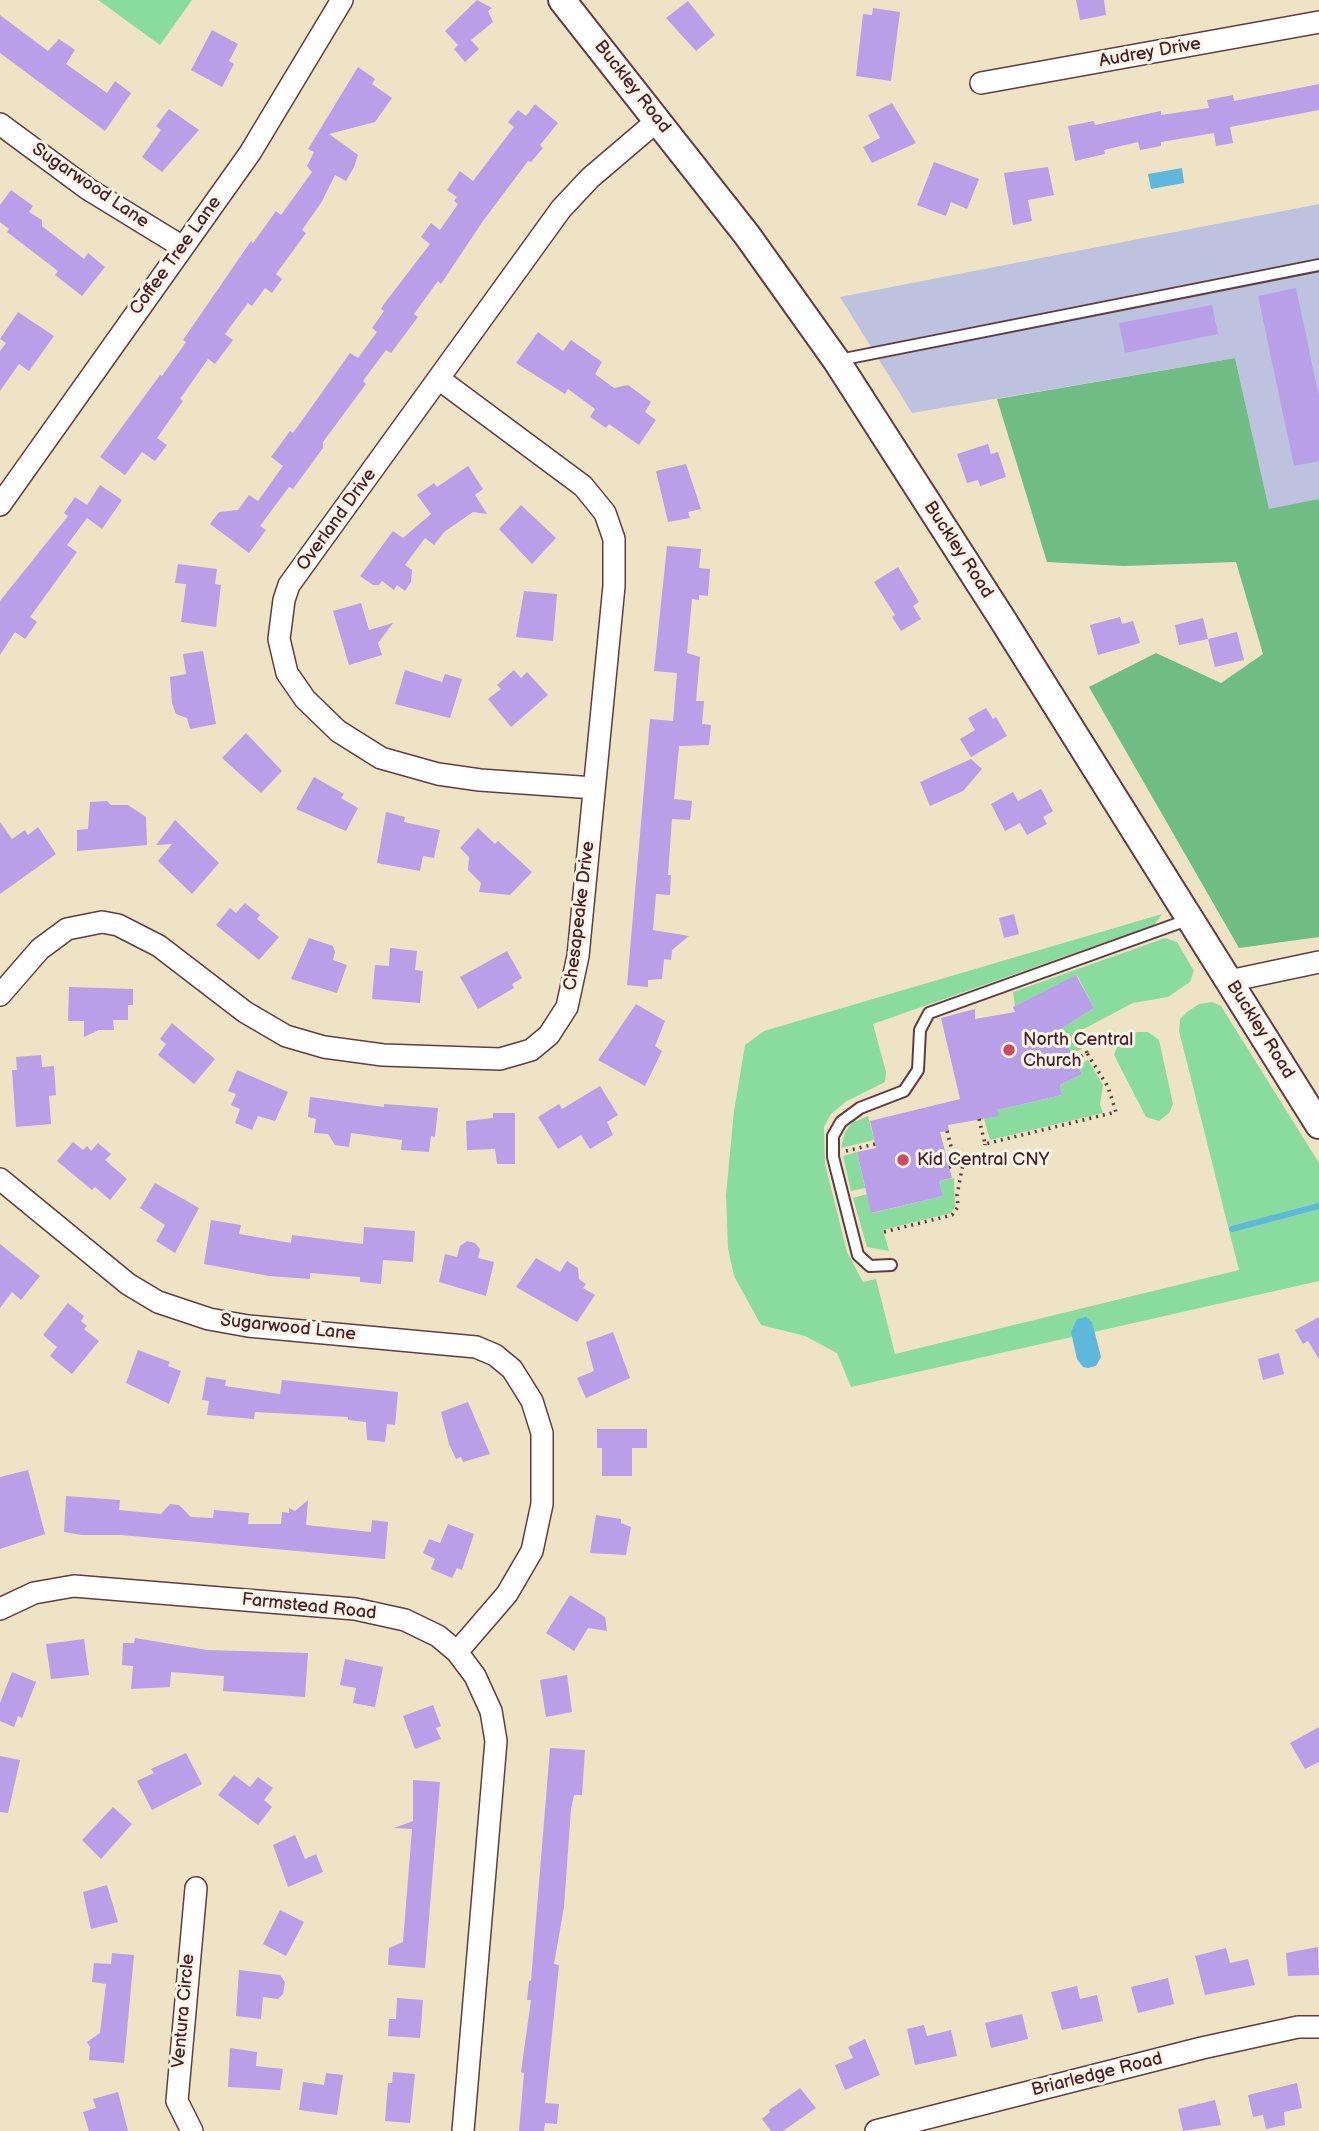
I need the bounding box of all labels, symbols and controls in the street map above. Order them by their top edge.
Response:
street label: Audrey Drive [1097,33,1203,73]
street label: Buckley Road [589,36,675,138]
street label: Sugarwood Lane [27,139,153,233]
street label: Coffee Tree Lane [126,192,226,320]
street label: Overland Drive [293,465,381,575]
street label: Buckley Road [919,497,997,603]
street label: Chesapeake Drive [560,840,600,992]
street label: Buckley Road [1221,977,1299,1083]
place label: North Central Church [1023,1029,1133,1072]
marker: North Central Church [1001,1042,1017,1058]
place label: Kid Central CNY [917,1149,1049,1171]
marker: Kid Central CNY [895,1152,911,1168]
street label: Sugarwood Lane [219,1310,357,1346]
street label: Farmstead Road [241,1589,377,1625]
street label: Ventura Circle [168,1953,200,2069]
street label: Briarledge Road [1029,2048,1165,2102]

